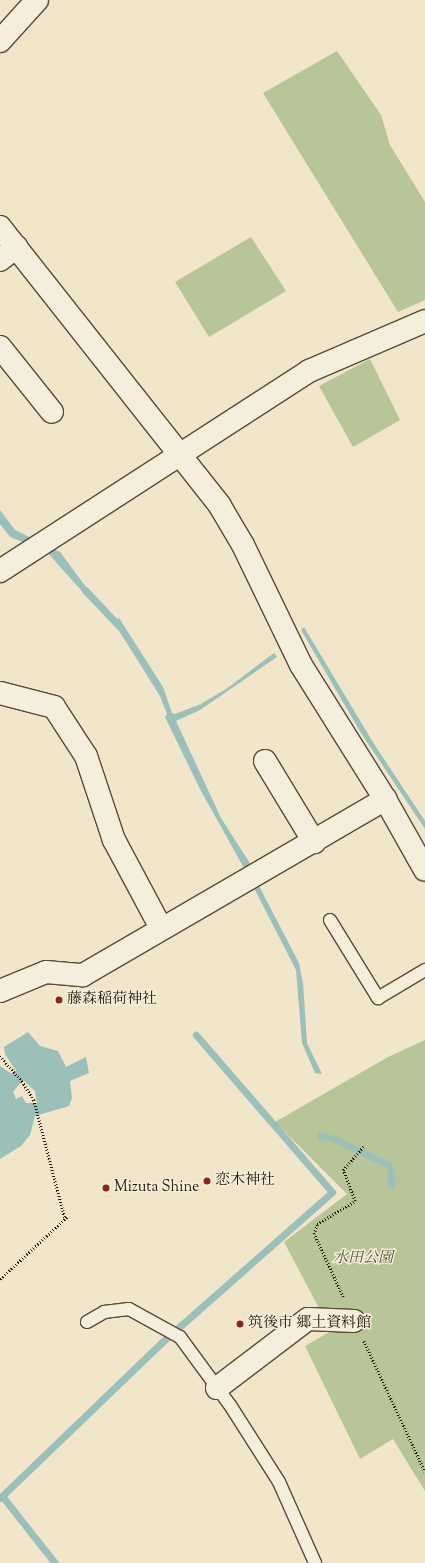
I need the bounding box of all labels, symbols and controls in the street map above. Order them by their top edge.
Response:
place label: 藤森稲荷神社 [67,991,157,1009]
marker: 藤森稲荷神社 [54,995,64,1005]
place label: 恋木神社 [215,1172,275,1190]
marker: 恋木神社 [202,1176,212,1186]
place label: Mizuta Shine [114,1179,199,1197]
marker: Mizuta Shine [101,1183,111,1193]
park label: 水田公園 [333,1250,393,1268]
place label: 筑後市 郷土資料館 [248,1315,371,1333]
marker: 筑後市 郷土資料館 [235,1319,245,1329]

